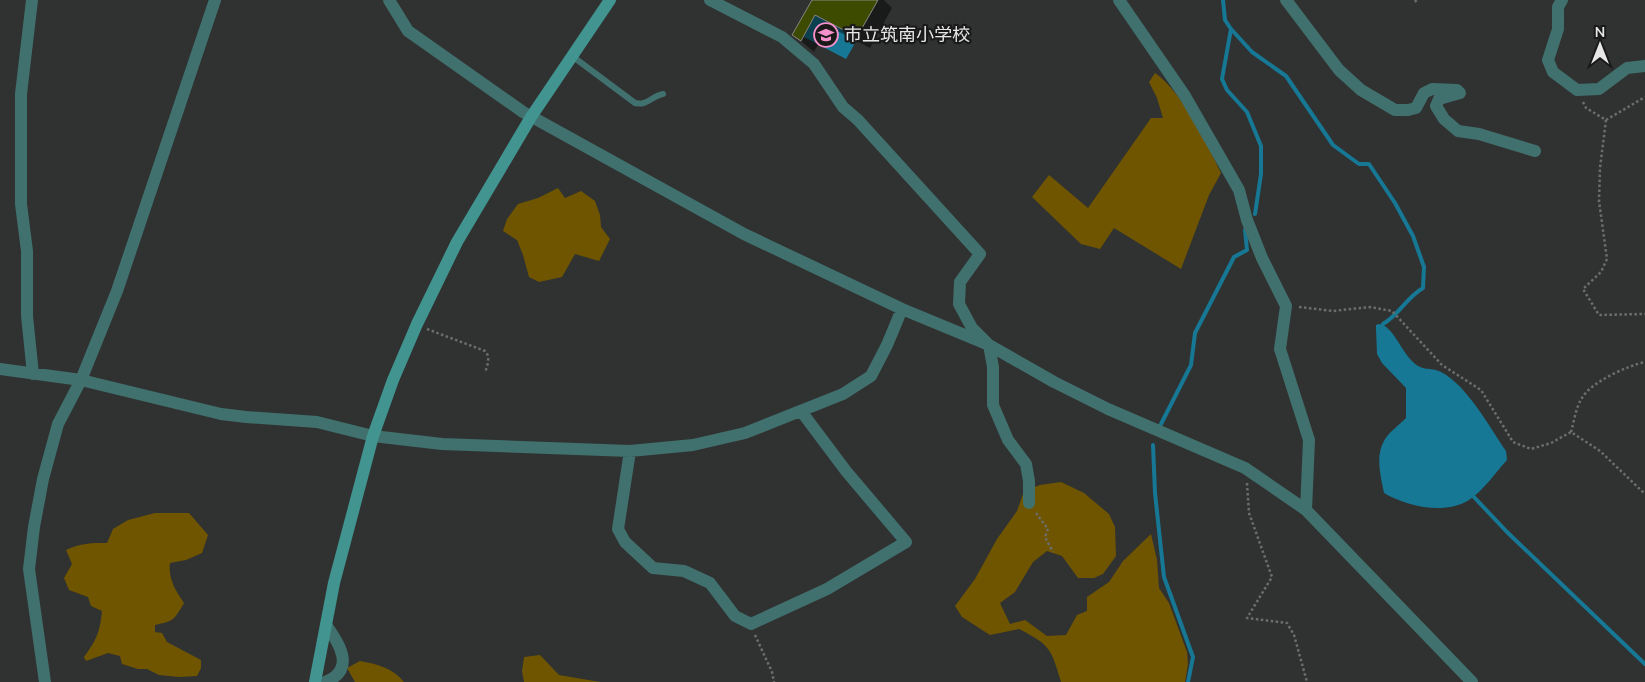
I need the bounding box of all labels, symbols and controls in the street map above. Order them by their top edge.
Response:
north arrow [1575,20,1625,70]
school or university icon: 市立筑南小学校 [813,22,839,48]
place label: 市立筑南小学校 [844,23,970,47]
text: N [1595,23,1605,42]

